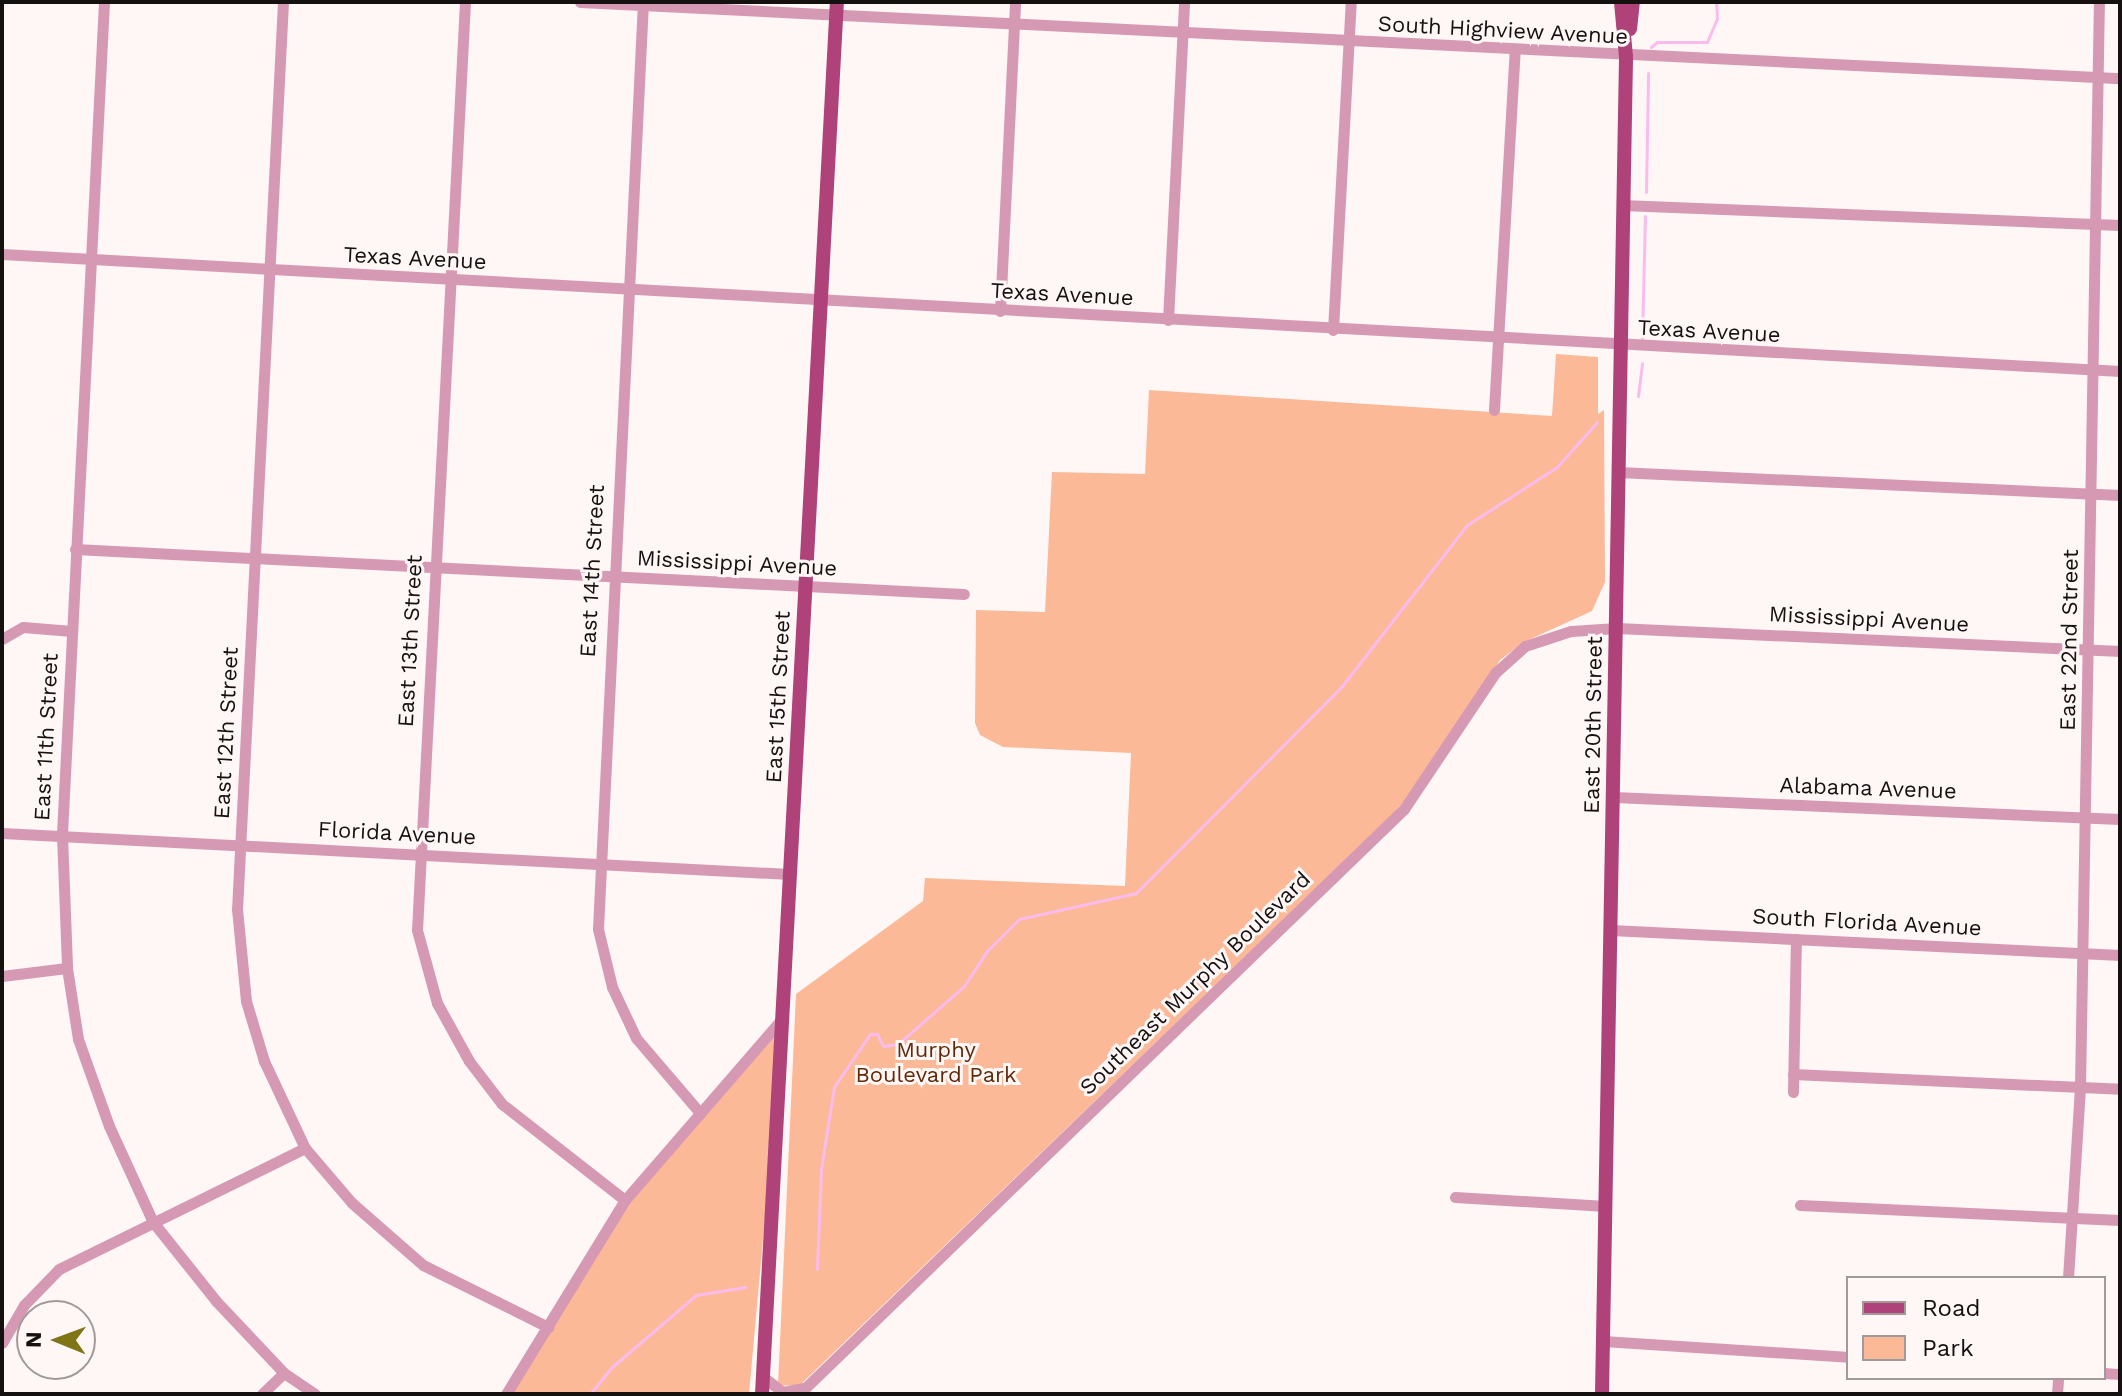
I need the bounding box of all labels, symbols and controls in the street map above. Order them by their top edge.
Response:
street label: South Highview Avenue [1377,10,1629,50]
street label: Texas Avenue [342,241,488,275]
street label: Texas Avenue [989,277,1135,311]
street label: Texas Avenue [1636,314,1782,348]
street label: East 14th Street [574,484,610,658]
street label: Mississippi Avenue [636,545,838,581]
street label: East 22nd Street [2054,549,2084,731]
street label: East 13th Street [392,554,428,728]
street label: Mississippi Avenue [1768,601,1970,637]
street label: East 15th Street [760,610,796,784]
street label: East 20th Street [1578,636,1608,814]
street label: East 12th Street [208,646,244,820]
street label: East 11th Street [28,652,64,822]
street label: Alabama Avenue [1778,772,1958,804]
street label: Florida Avenue [317,816,477,850]
street label: Southeast Murphy Boulevard [1074,866,1316,1100]
street label: South Florida Avenue [1751,903,1983,941]
park label: Murphy Boulevard Park [855,1036,1017,1088]
legend [1846,1276,2106,1380]
text: Road [1922,1294,1981,1322]
north arrow [16,1300,96,1380]
text: N [21,1331,46,1348]
text: Park [1922,1334,1974,1362]

